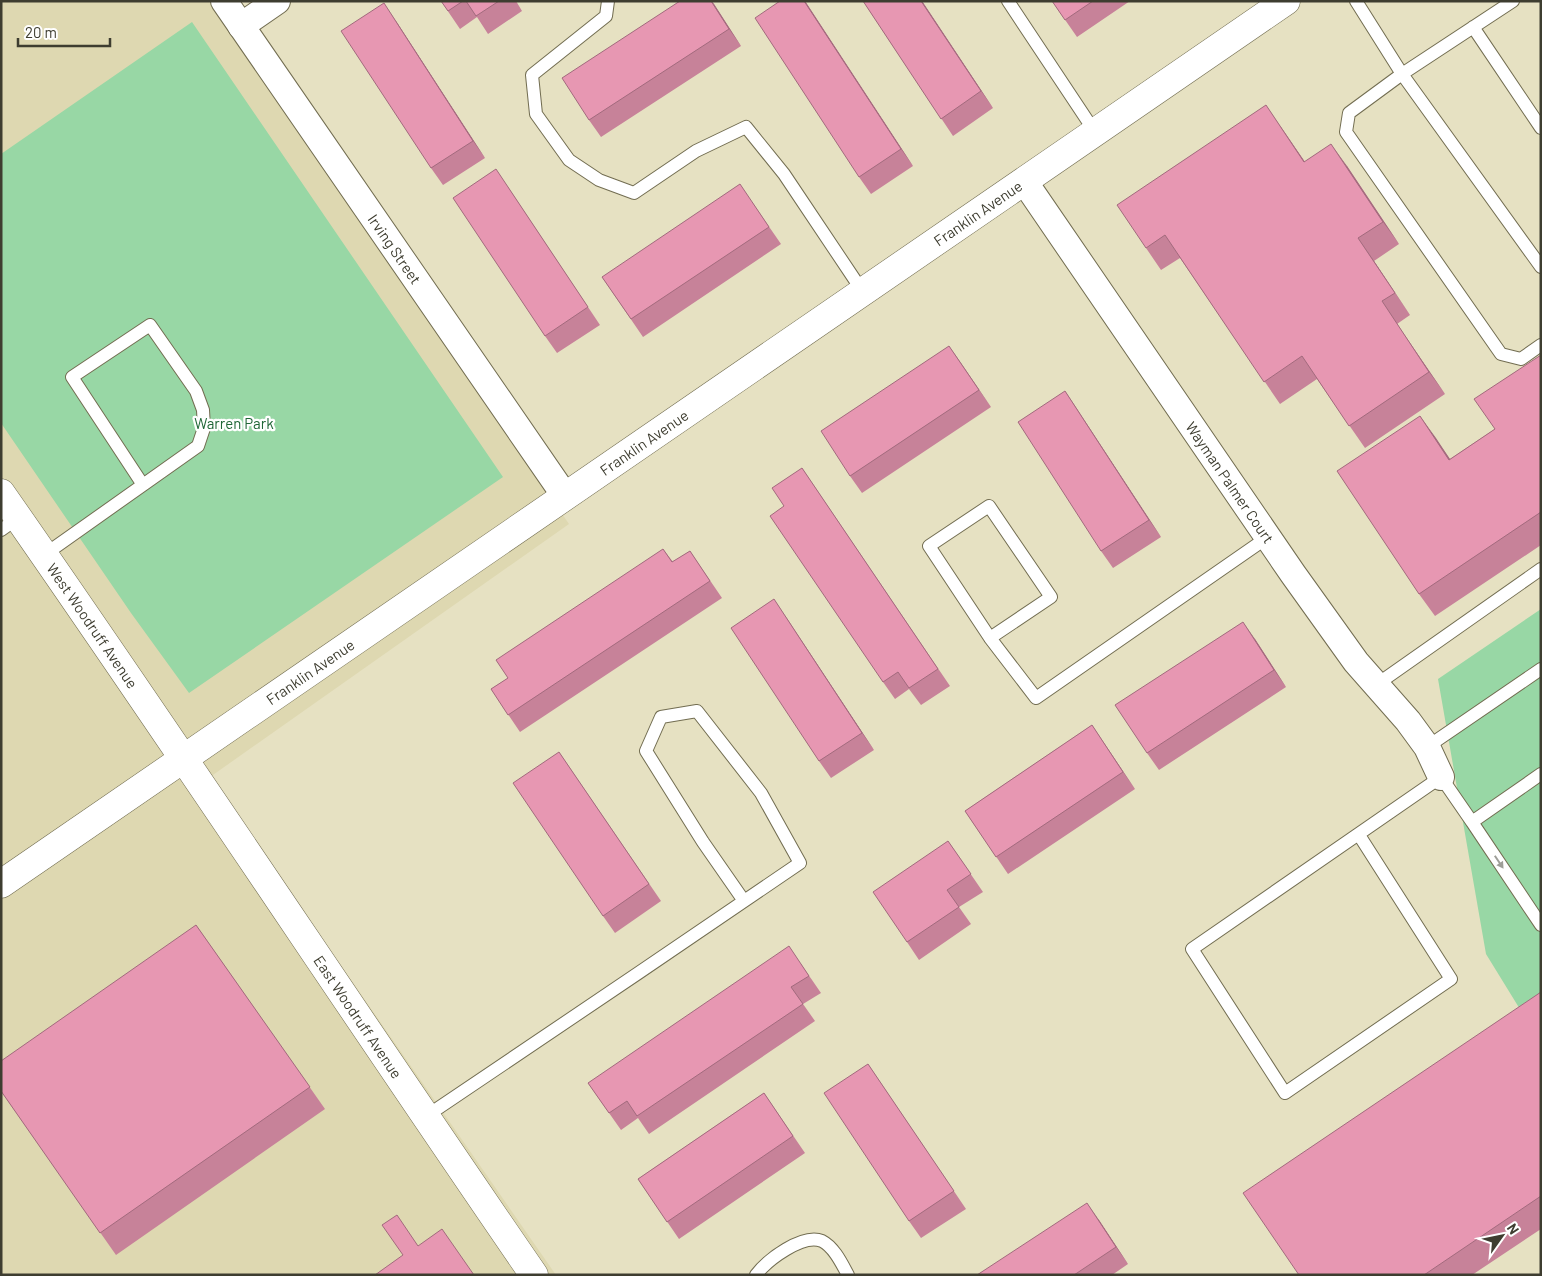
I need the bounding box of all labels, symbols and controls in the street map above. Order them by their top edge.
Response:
scale bar [18,15,110,47]
text: 20 m [25,23,57,41]
street label: Franklin Avenue [930,176,1025,250]
street label: Irving Street [364,210,425,287]
street label: Franklin Avenue [596,406,691,479]
park label: Warren Park [194,414,274,432]
street label: Wayman Palmer Court [1182,418,1278,546]
street label: West Woodruff Avenue [43,559,142,691]
street label: Franklin Avenue [262,635,358,708]
one-way arrow [1495,856,1504,869]
street label: East Woodruff Avenue [310,952,406,1082]
north arrow [1477,1211,1527,1261]
text: N [1504,1220,1523,1237]

